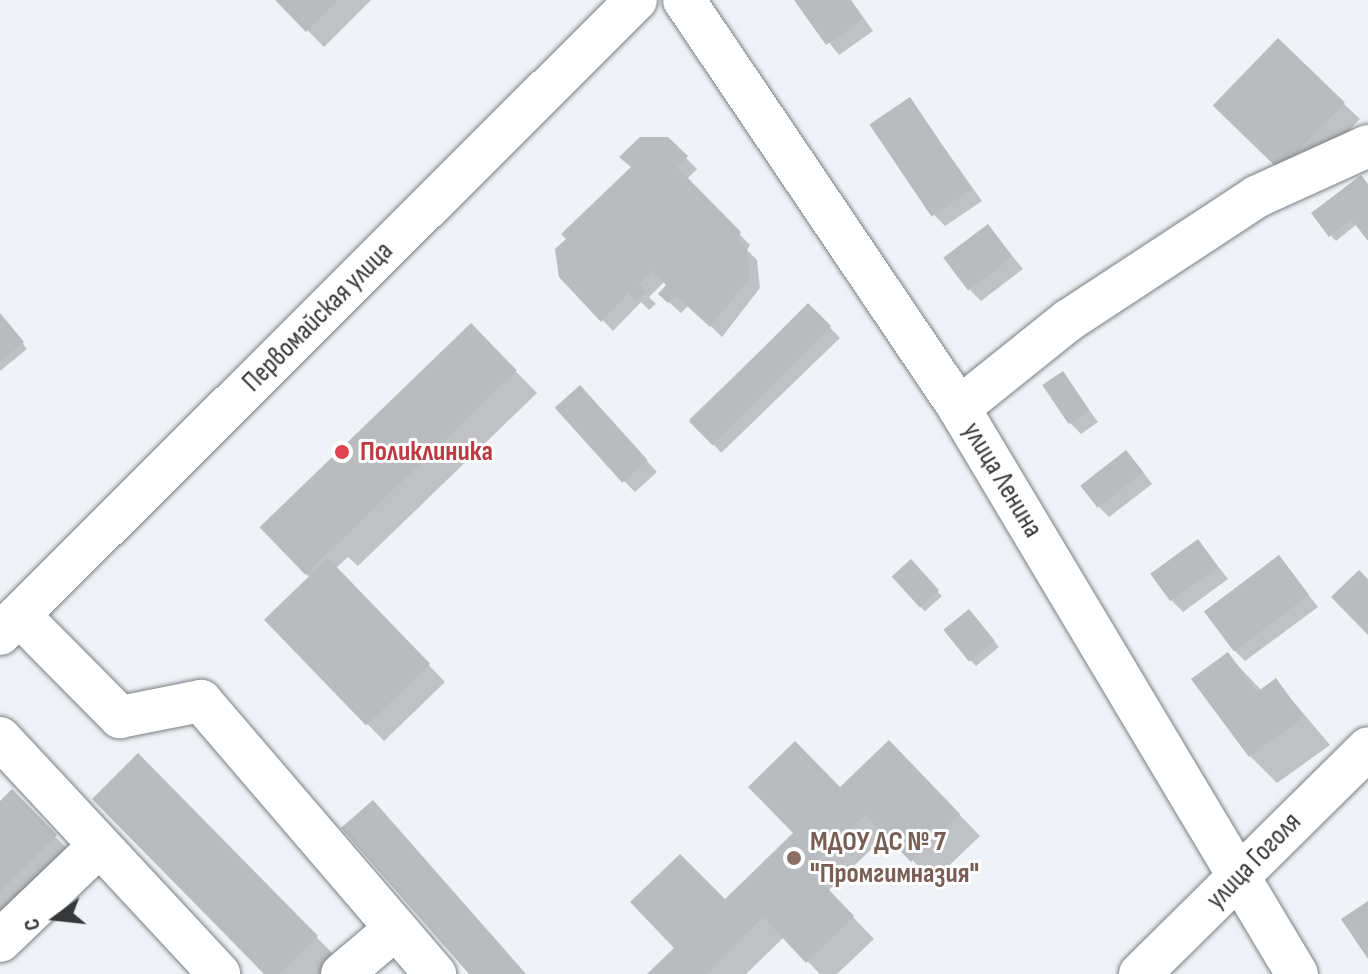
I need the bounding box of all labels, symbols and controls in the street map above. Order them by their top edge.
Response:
street label: Первомайская улица [236,235,400,399]
street label: улица Ленина [955,416,1049,544]
place label: Поликлиника [360,435,493,469]
marker: Поликлиника [331,441,353,463]
street label: улица Гоголя [1200,806,1308,916]
place label: МДОУ ДС № 7 "Промгимназия" [810,825,979,891]
marker: МДОУ ДС № 7 "Промгимназия" [785,849,803,867]
north arrow [16,878,96,958]
text: С [18,915,47,933]

